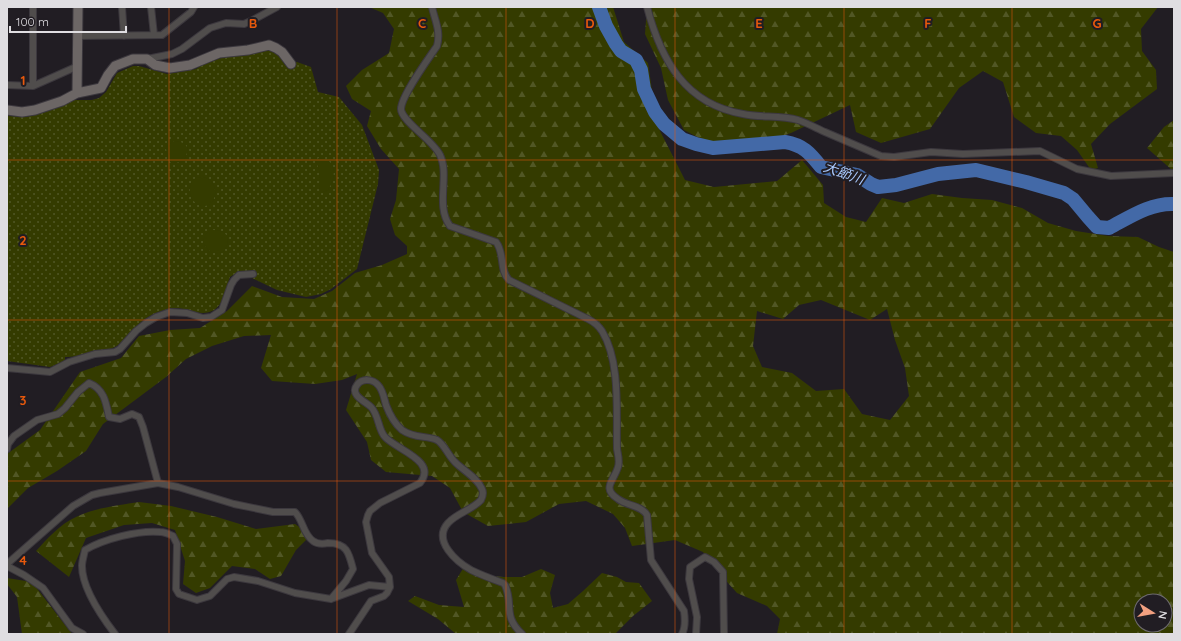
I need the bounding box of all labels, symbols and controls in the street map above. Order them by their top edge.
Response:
scale bar [10,8,126,34]
text: 100 m [16,14,49,29]
text: B [249,15,257,31]
text: C [418,15,426,31]
text: D [585,15,595,31]
text: E [755,15,763,31]
text: F [924,15,932,31]
text: G [1092,15,1102,31]
text: 1 [20,72,26,88]
water label: 大節川 [821,157,869,189]
text: 2 [19,232,27,248]
text: 3 [20,392,27,408]
text: 4 [19,552,27,568]
north arrow [1133,593,1173,633]
text: N [1155,610,1170,620]

